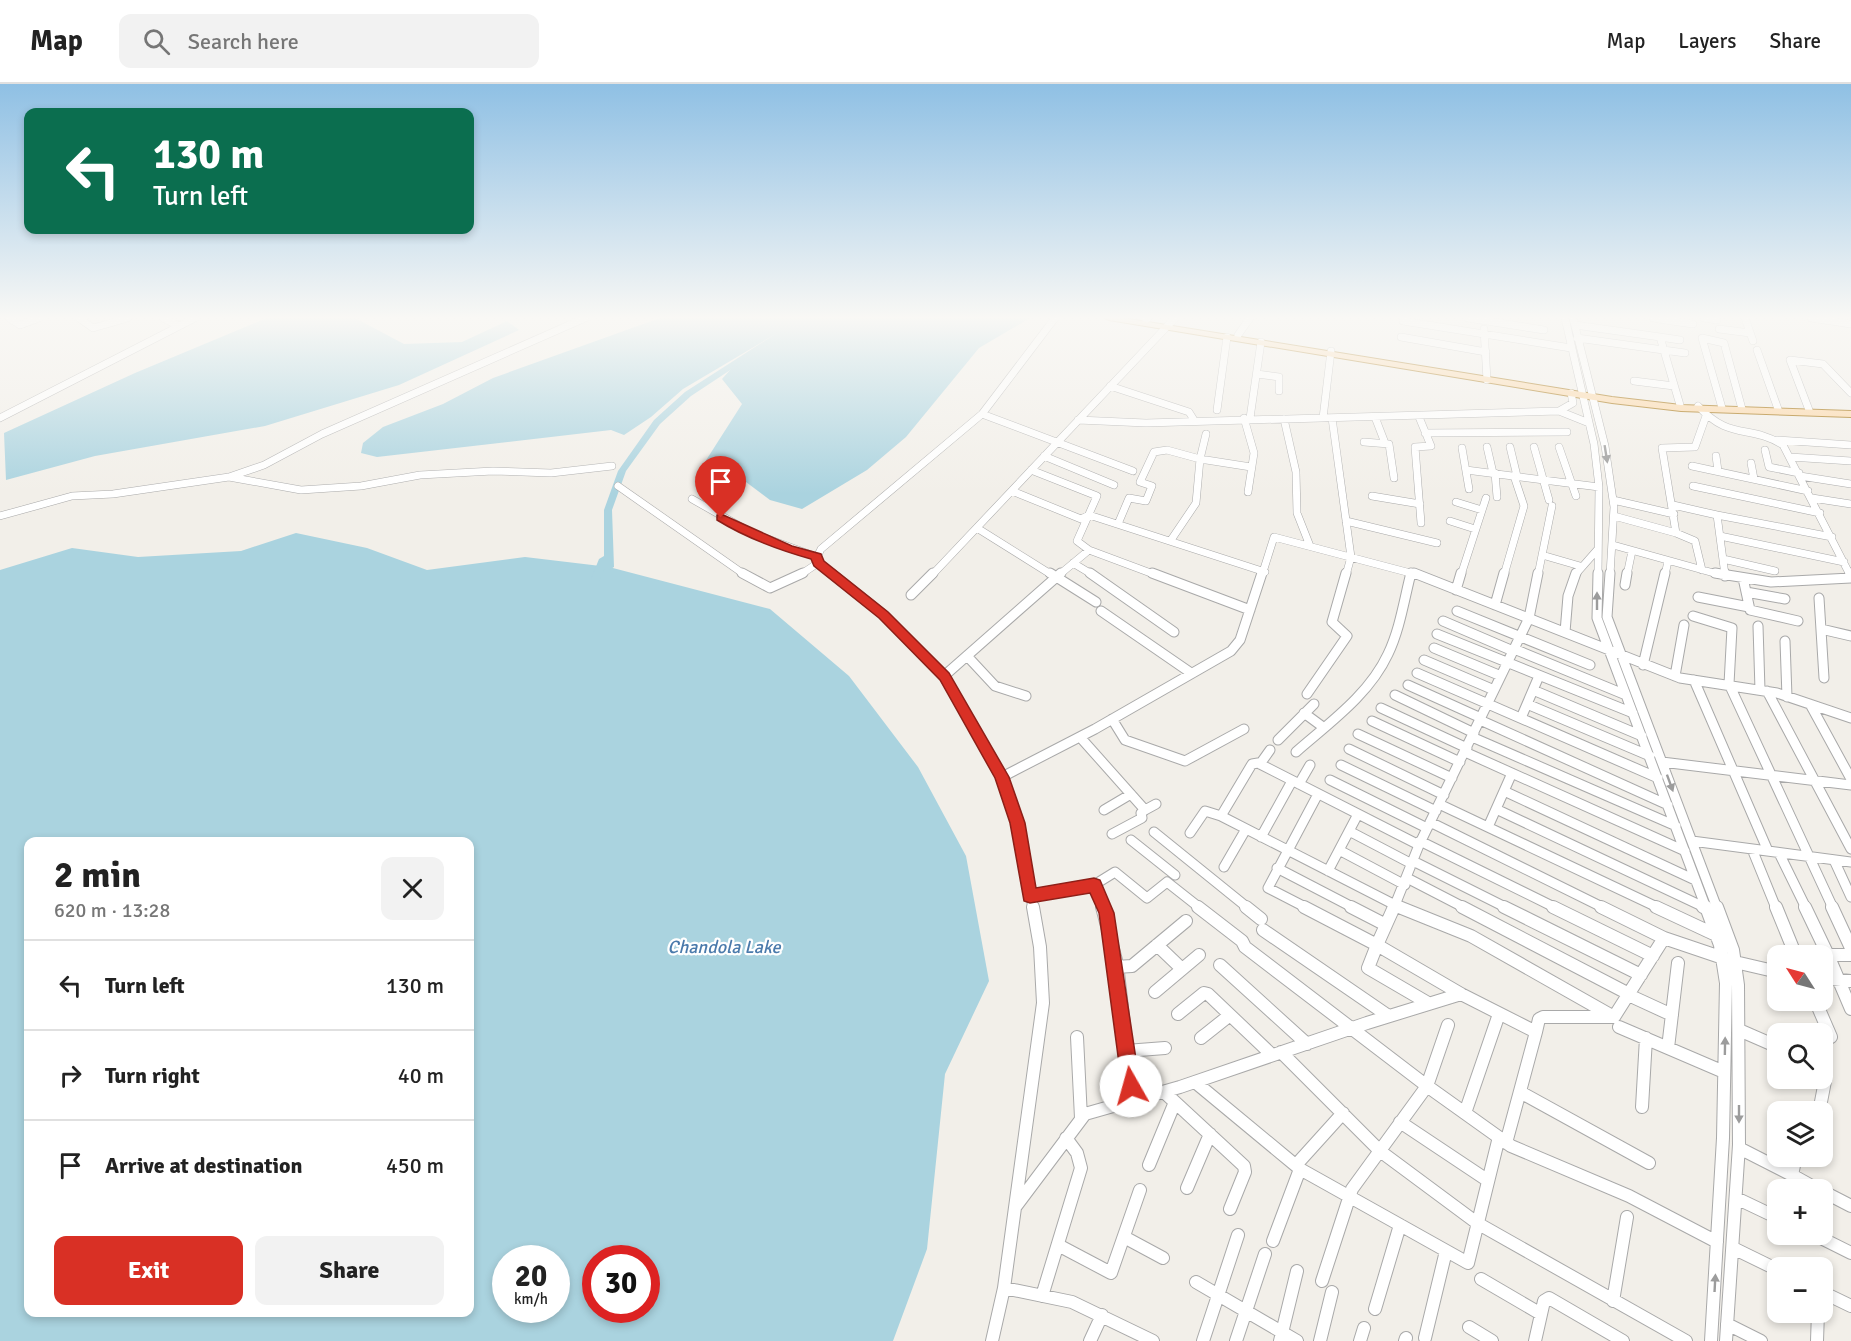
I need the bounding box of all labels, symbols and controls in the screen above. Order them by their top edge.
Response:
search box [119,14,539,68]
text: Map [30,24,83,58]
icon: search [140,25,173,58]
text: Search here [188,28,299,55]
text: Map [1607,28,1645,54]
text: Layers [1678,28,1736,54]
text: Share [1769,28,1821,54]
text: 130 m [153,129,264,180]
icon: left [54,132,132,210]
text: Turn left [153,180,248,213]
one-way arrow [1601,444,1610,463]
pin [695,456,746,518]
icon: arrive [704,465,737,498]
one-way arrow [1592,591,1602,610]
one-way arrow [1666,775,1676,793]
text: 2 min [54,853,141,898]
button: close [381,857,444,920]
text: 620 m · 13:28 [54,898,170,923]
water label: Chandola Lake [668,936,781,958]
north arrow [1767,945,1833,1011]
map controls [1767,945,1833,1323]
icon: left [54,969,87,1002]
text: Turn left [105,972,185,999]
text: 130 m [386,972,444,999]
button: search [1767,1023,1833,1089]
one-way arrow [1720,1036,1730,1055]
position arrow [1099,1054,1163,1118]
icon: right [54,1059,87,1092]
text: Turn right [105,1062,200,1089]
text: 40 m [398,1062,444,1089]
button: layers [1767,1101,1833,1167]
one-way arrow [1734,1104,1744,1123]
icon: arrive [54,1149,87,1182]
text: Arrive at destination [105,1152,302,1179]
text: 450 m [386,1152,444,1179]
button: + [1767,1179,1833,1245]
button: Exit [54,1236,243,1305]
button: Share [255,1236,444,1305]
speed limit sign: 30 [582,1245,660,1323]
button: − [1767,1257,1833,1323]
text: 20 [515,1258,547,1295]
one-way arrow [1710,1273,1719,1292]
text: km/h [514,1290,548,1308]

